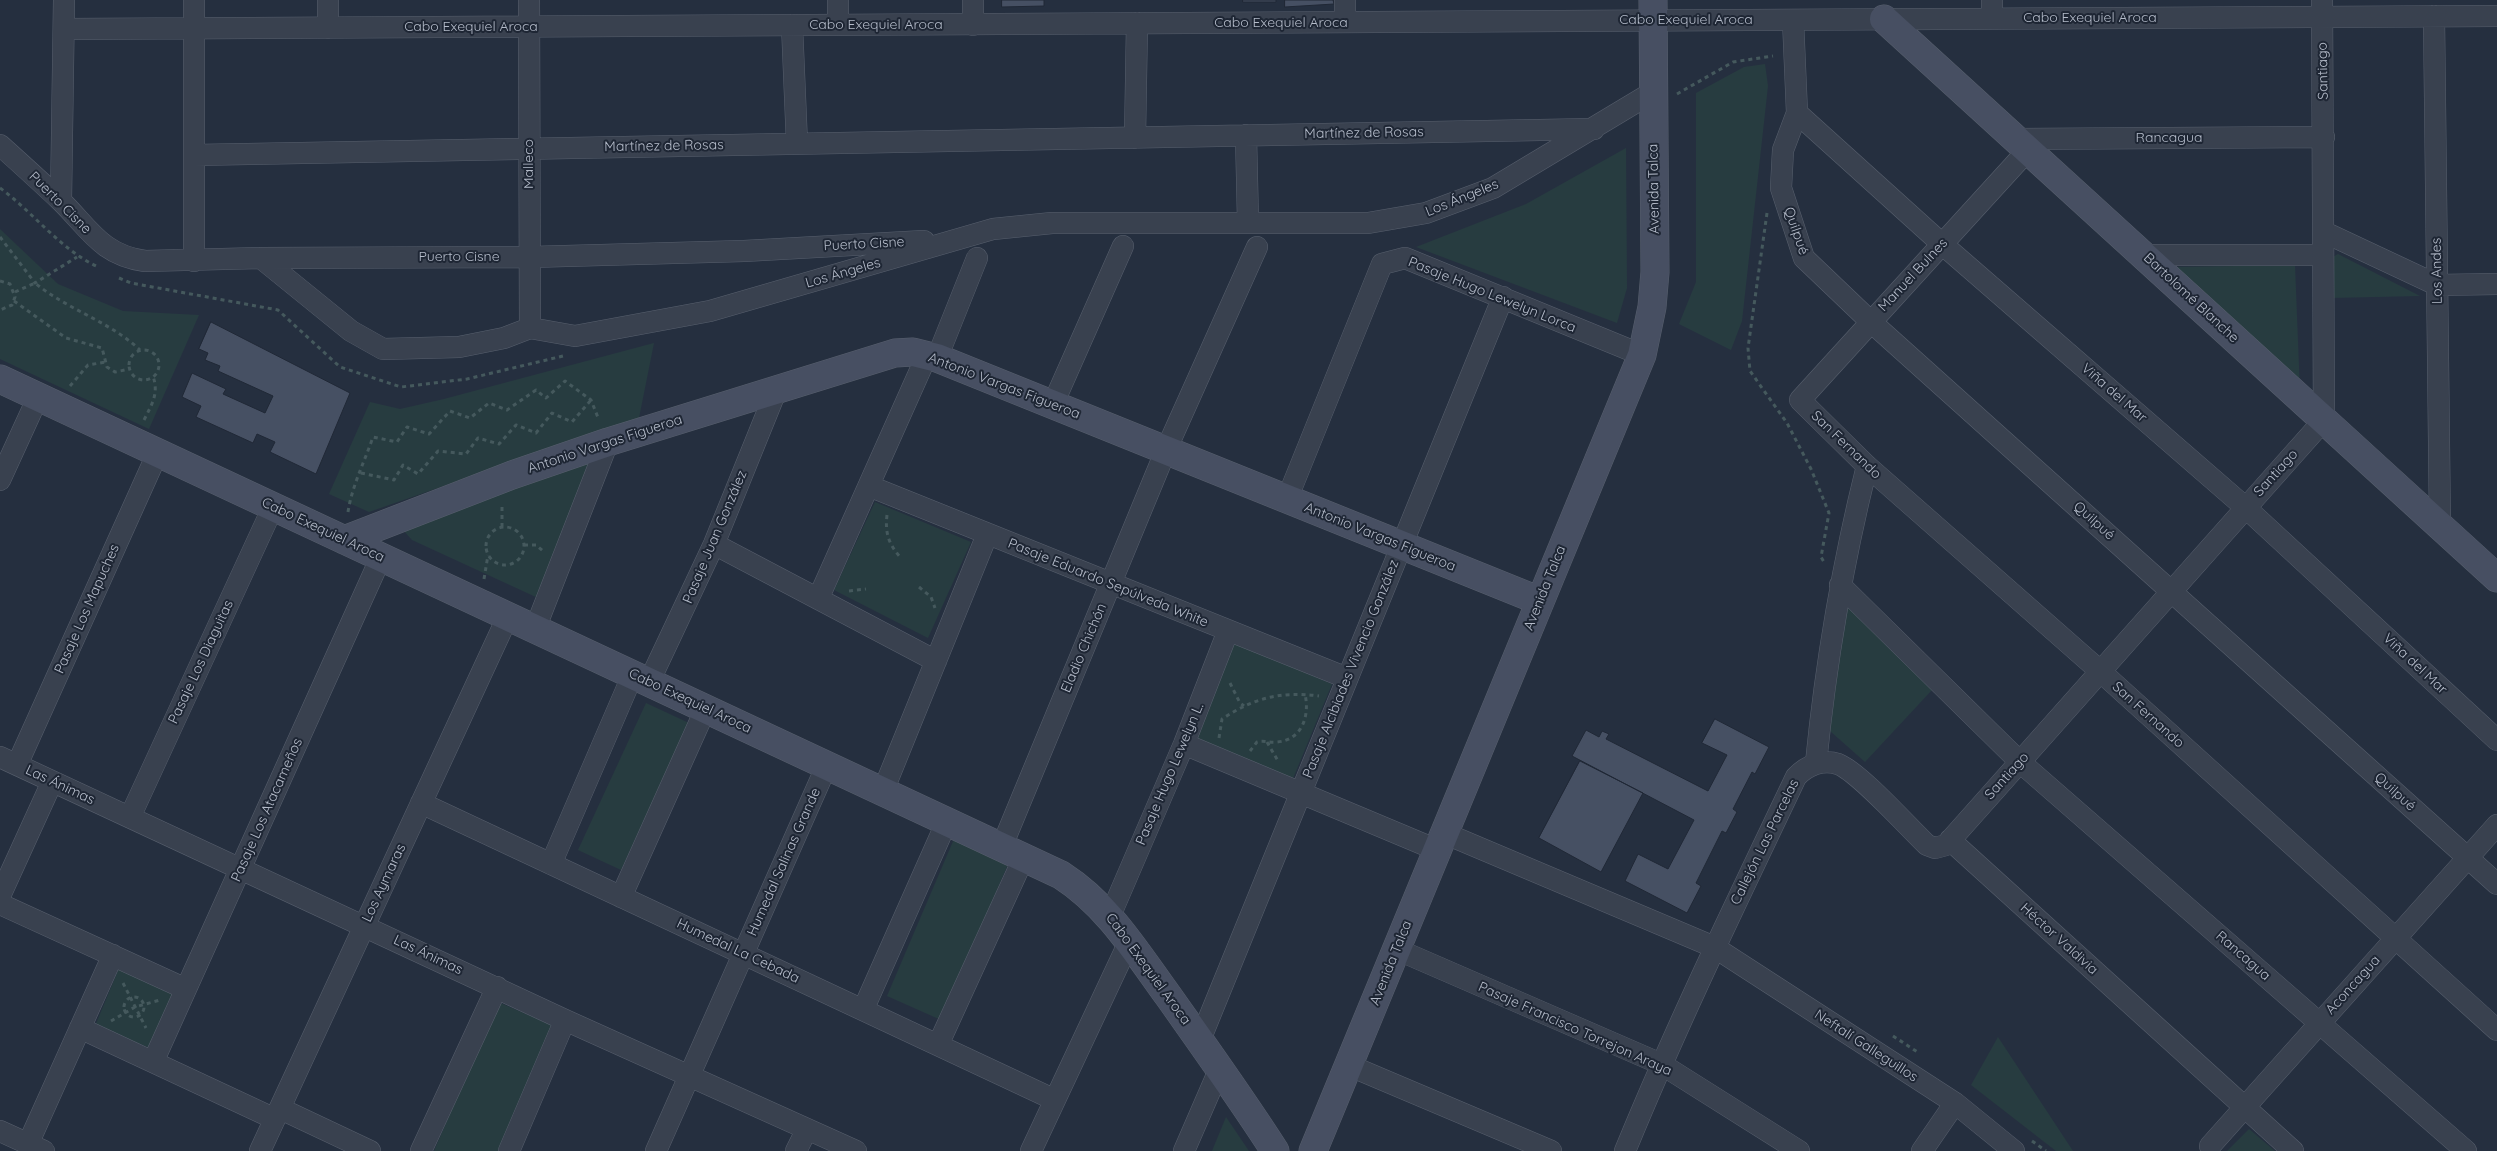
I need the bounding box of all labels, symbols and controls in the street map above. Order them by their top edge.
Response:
street label: Cabo Exequiel Aroca [2023,10,2157,26]
street label: Cabo Exequiel Aroca [1619,12,1753,28]
street label: Cabo Exequiel Aroca [1214,15,1348,31]
street label: Cabo Exequiel Aroca [809,17,943,33]
street label: Cabo Exequiel Aroca [404,19,538,35]
street label: Santiago [2314,42,2332,100]
street label: Martínez de Rosas [1304,124,1424,142]
street label: Rancagua [2136,130,2202,146]
street label: Martínez de Rosas [604,137,724,155]
street label: Malleco [521,139,537,189]
street label: Avenida Talca [1645,144,1663,234]
street label: Puerto Cisne [25,168,95,238]
street label: Los Ángeles [1423,176,1501,220]
street label: Quilpué [1780,205,1812,257]
street label: Puerto Cisne [823,233,905,255]
street label: Manuel Bulnes [1875,235,1951,315]
street label: Los Andes [2428,238,2446,304]
street label: Puerto Cisne [418,249,500,265]
street label: Bartolomé Blanche [2140,250,2242,346]
street label: Los Ángeles [804,254,882,292]
street label: Pasaje Hugo Lewelyn Lorca [1406,254,1578,336]
street label: Antonio Vargas Figueroa [926,349,1082,423]
street label: Viña del Mar [2078,360,2150,426]
street label: San Fernando [1807,407,1885,483]
street label: Antonio Vargas Figueroa [526,411,684,477]
street label: Santiago [2250,446,2302,500]
street label: Pasaje Juan González [679,468,751,606]
street label: Cabo Exequiel Aroca [259,494,387,566]
street label: Quilpué [2070,498,2118,544]
street label: Antonio Vargas Figueroa [1302,499,1458,575]
street label: Pasaje Eduardo Sepúlveda White [1005,535,1211,631]
street label: Pasaje Los Mapuches [51,542,123,676]
street label: Avenida Talca [1520,543,1570,633]
street label: Pasaje Alcibiades Vivencio González [1299,557,1403,781]
street label: Pasaje Los Diaguitas [165,597,237,727]
street label: Eladio Chichón [1058,601,1110,695]
street label: Viña del Mar [2379,630,2451,698]
street label: Cabo Exequiel Aroca [626,665,754,737]
street label: San Fernando [2109,678,2187,752]
street label: Pasaje Hugo Lewelyn L. [1132,700,1208,848]
street label: Pasaje Los Atacameños [228,736,306,884]
street label: Santiago [1981,749,2033,803]
street label: Las Ánimas [23,762,97,808]
street label: Quilpué [2371,769,2419,815]
street label: Callejón Las Parcelas [1727,776,1803,908]
street label: Humedal Salinas Grande [744,785,824,939]
street label: Los Aymaras [359,841,409,925]
street label: Héctor Valdivia [2017,900,2101,978]
street label: Cabo Exequiel Aroca [1102,910,1194,1028]
street label: Humedal La Cebada [674,915,802,987]
street label: Avenida Talca [1366,918,1416,1008]
street label: Rancagua [2212,928,2274,984]
street label: Las Ánimas [391,932,465,978]
street label: Aconcagua [2322,952,2384,1018]
street label: Pasaje Francisco Torrejon Araya [1476,979,1674,1079]
street label: Neftalí Galleguillos [1811,1006,1921,1086]

